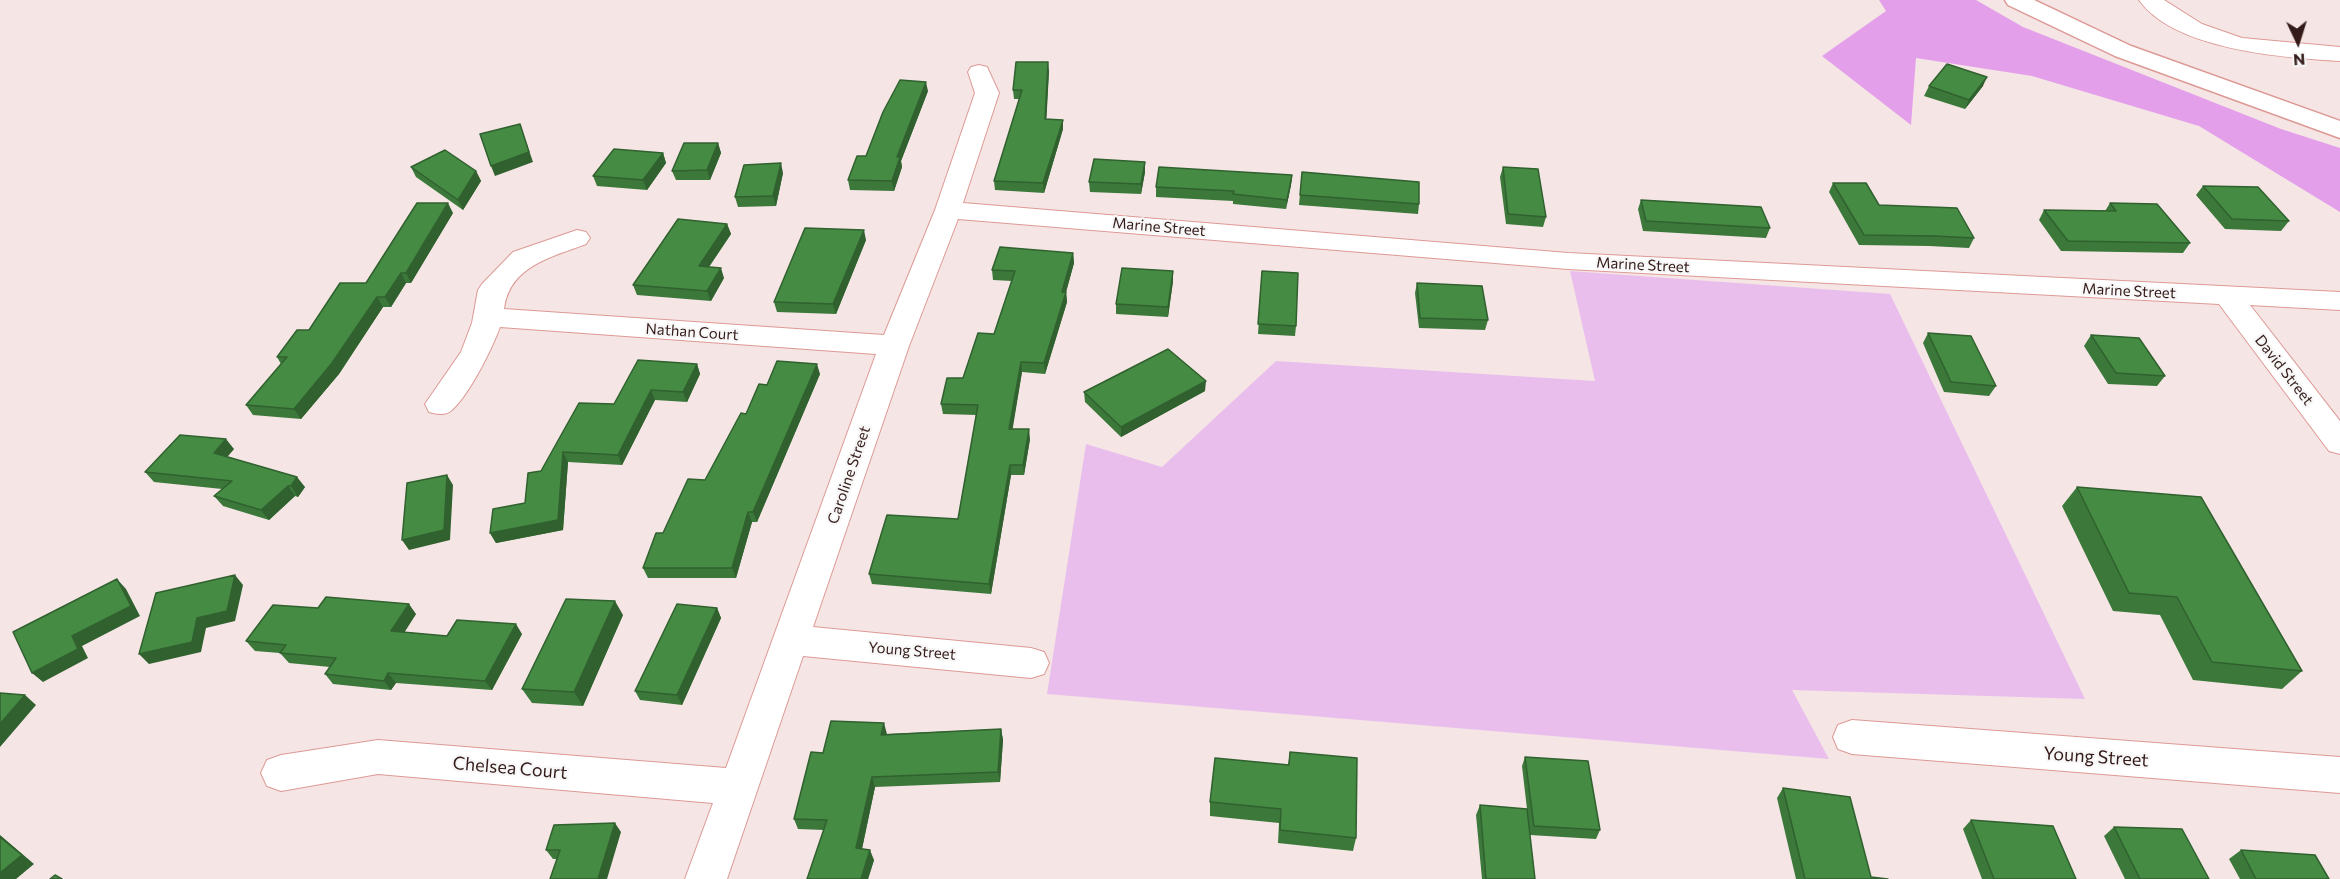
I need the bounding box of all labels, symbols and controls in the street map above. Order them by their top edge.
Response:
north arrow [2268,12,2328,72]
text: N [2293,51,2306,70]
street label: Marine Street [1112,214,1206,240]
street label: Marine Street [1596,254,1690,276]
street label: Marine Street [2082,280,2176,302]
street label: Nathan Court [645,320,739,344]
street label: David Street [2251,331,2317,409]
street label: Caroline Street [824,424,874,526]
street label: Young Street [868,638,956,664]
street label: Young Street [2043,743,2149,771]
street label: Chelsea Court [452,752,568,784]

